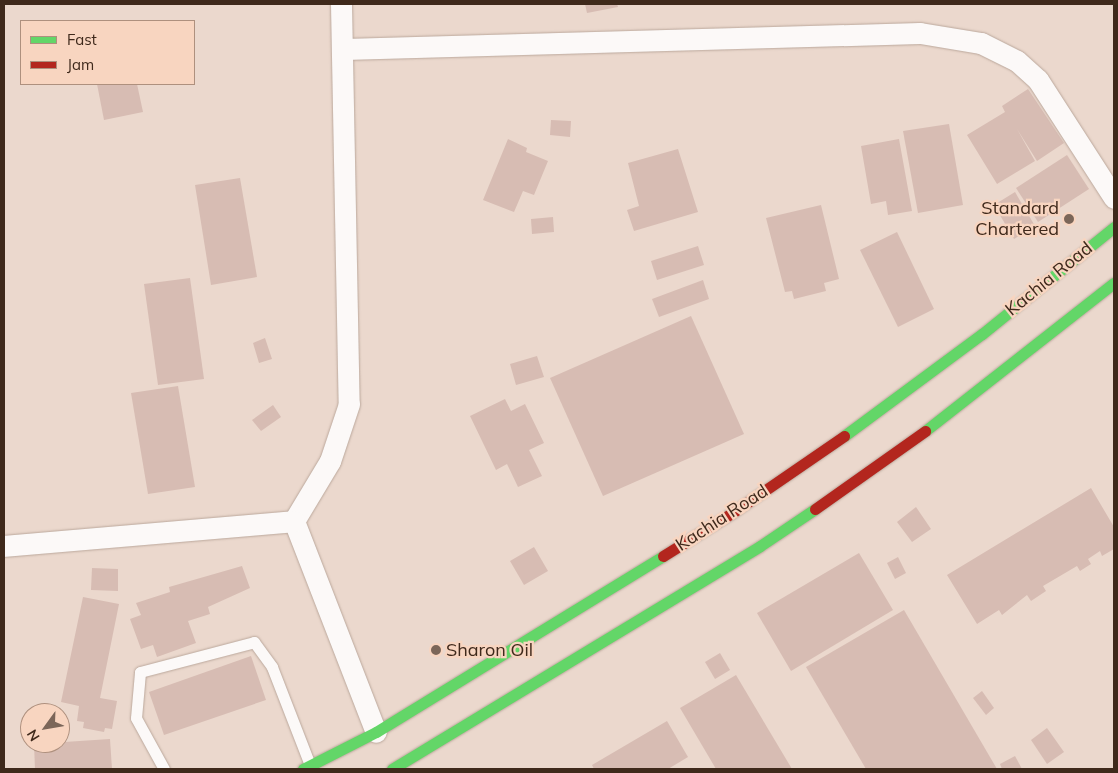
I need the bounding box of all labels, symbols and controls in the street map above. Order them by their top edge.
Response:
legend [20,20,195,85]
text: Fast [67,30,97,49]
text: Jam [67,55,94,74]
place label: Standard Chartered [975,198,1059,240]
marker: Standard Chartered [1063,213,1075,225]
street label: Kachia Road [1001,237,1097,321]
street label: Kachia Road [672,480,772,556]
place label: Sharon Oil [446,639,533,661]
marker: Sharon Oil [430,644,442,656]
north arrow [20,703,70,753]
text: N [23,726,44,745]

